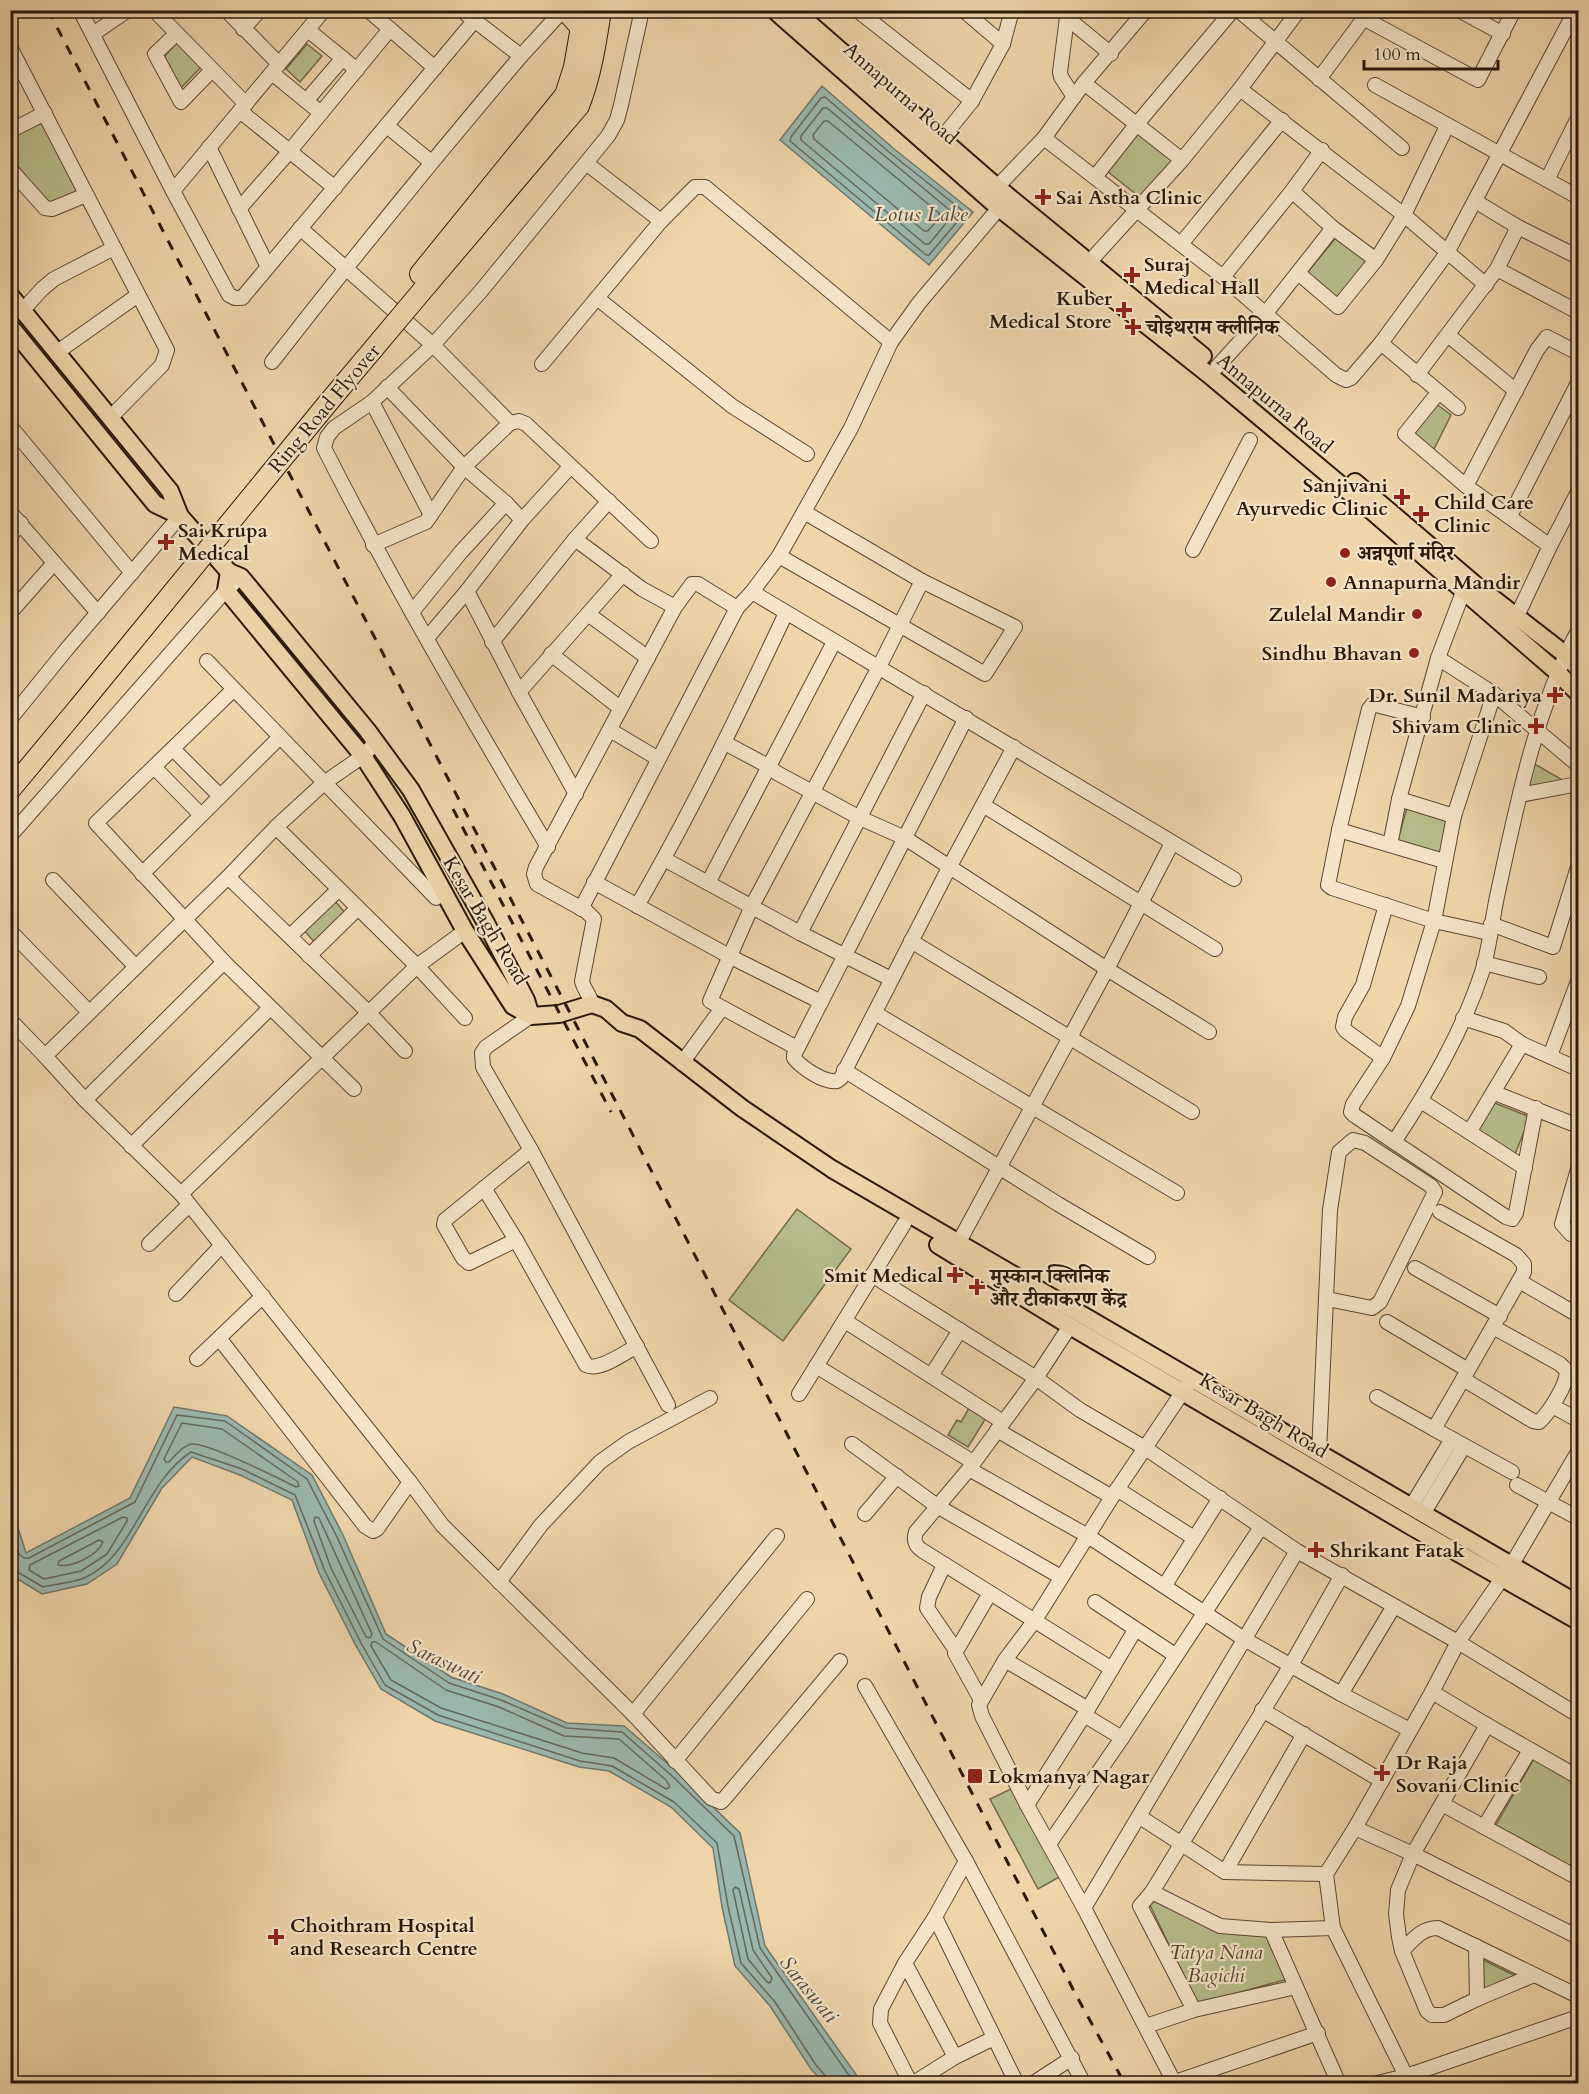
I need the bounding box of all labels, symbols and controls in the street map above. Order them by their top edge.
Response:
scale bar [1364,33,1498,71]
street label: Annapurna Road [838,36,964,151]
text: 100 m [1373,42,1421,67]
place label: Sai Astha Clinic [1056,184,1202,211]
marker: Sai Astha Clinic [1034,188,1052,206]
water label: Lotus Lake [874,200,969,229]
place label: Suraj Medical Hall [1144,251,1260,301]
marker: Suraj Medical Hall [1125,268,1139,282]
place label: Kuber Medical Store [989,285,1113,335]
marker: Kuber Medical Store [1117,303,1131,317]
place label: चोइथराम क्लीनिक [1144,314,1280,341]
marker: चोइथराम क्लीनिक [1124,318,1142,336]
street label: Ring Road Flyover [262,337,387,479]
street label: Annapurna Road [1211,347,1339,460]
place label: Sanjivani Ayurvedic Clinic [1236,472,1388,522]
marker: Sanjivani Ayurvedic Clinic [1393,488,1411,506]
place label: Child Care Clinic [1434,489,1534,539]
marker: Child Care Clinic [1412,505,1430,523]
place label: Sai Krupa Medical [178,517,268,567]
marker: Sai Krupa Medical [159,535,173,549]
place label: अन्नपूर्णा मंदिर [1357,540,1456,567]
marker: अन्नपूर्णा मंदिर [1338,546,1352,560]
place label: Annapurna Mandir [1343,569,1521,596]
marker: Annapurna Mandir [1324,575,1338,589]
place label: Zulelal Mandir [1268,601,1406,628]
marker: Zulelal Mandir [1410,607,1424,621]
place label: Sindhu Bhavan [1262,640,1402,667]
marker: Sindhu Bhavan [1407,646,1421,660]
place label: Dr. Sunil Madariya [1369,682,1542,709]
marker: Dr. Sunil Madariya [1546,686,1564,704]
place label: Shivam Clinic [1392,713,1522,740]
marker: Shivam Clinic [1527,717,1545,735]
street label: Kesar Bagh Road [436,851,535,990]
place label: Smit Medical [824,1262,943,1289]
place label: मुस्कान क्लिनिक और टीकाकरण केंद्र [988,1263,1129,1313]
marker: Smit Medical [948,1268,962,1282]
marker: मुस्कान क्लिनिक और टीकाकरण केंद्र [968,1278,986,1296]
street label: Kesar Bagh Road [1194,1366,1333,1465]
place label: Shrikant Fatak [1330,1537,1465,1564]
marker: Shrikant Fatak [1307,1541,1325,1559]
water label: Saraswati [402,1632,486,1691]
place label: Dr Raja Sovani Clinic [1396,1749,1519,1799]
place label: Lokmanya Nagar [988,1763,1150,1790]
marker: Dr Raja Sovani Clinic [1373,1764,1391,1782]
marker: Lokmanya Nagar [966,1767,984,1785]
place label: Choithram Hospital and Research Centre [290,1912,478,1962]
marker: Choithram Hospital and Research Centre [267,1928,285,1946]
park label: Tatya Nana Bagichi [1169,1939,1263,1989]
water label: Saraswati [772,1949,845,2029]

